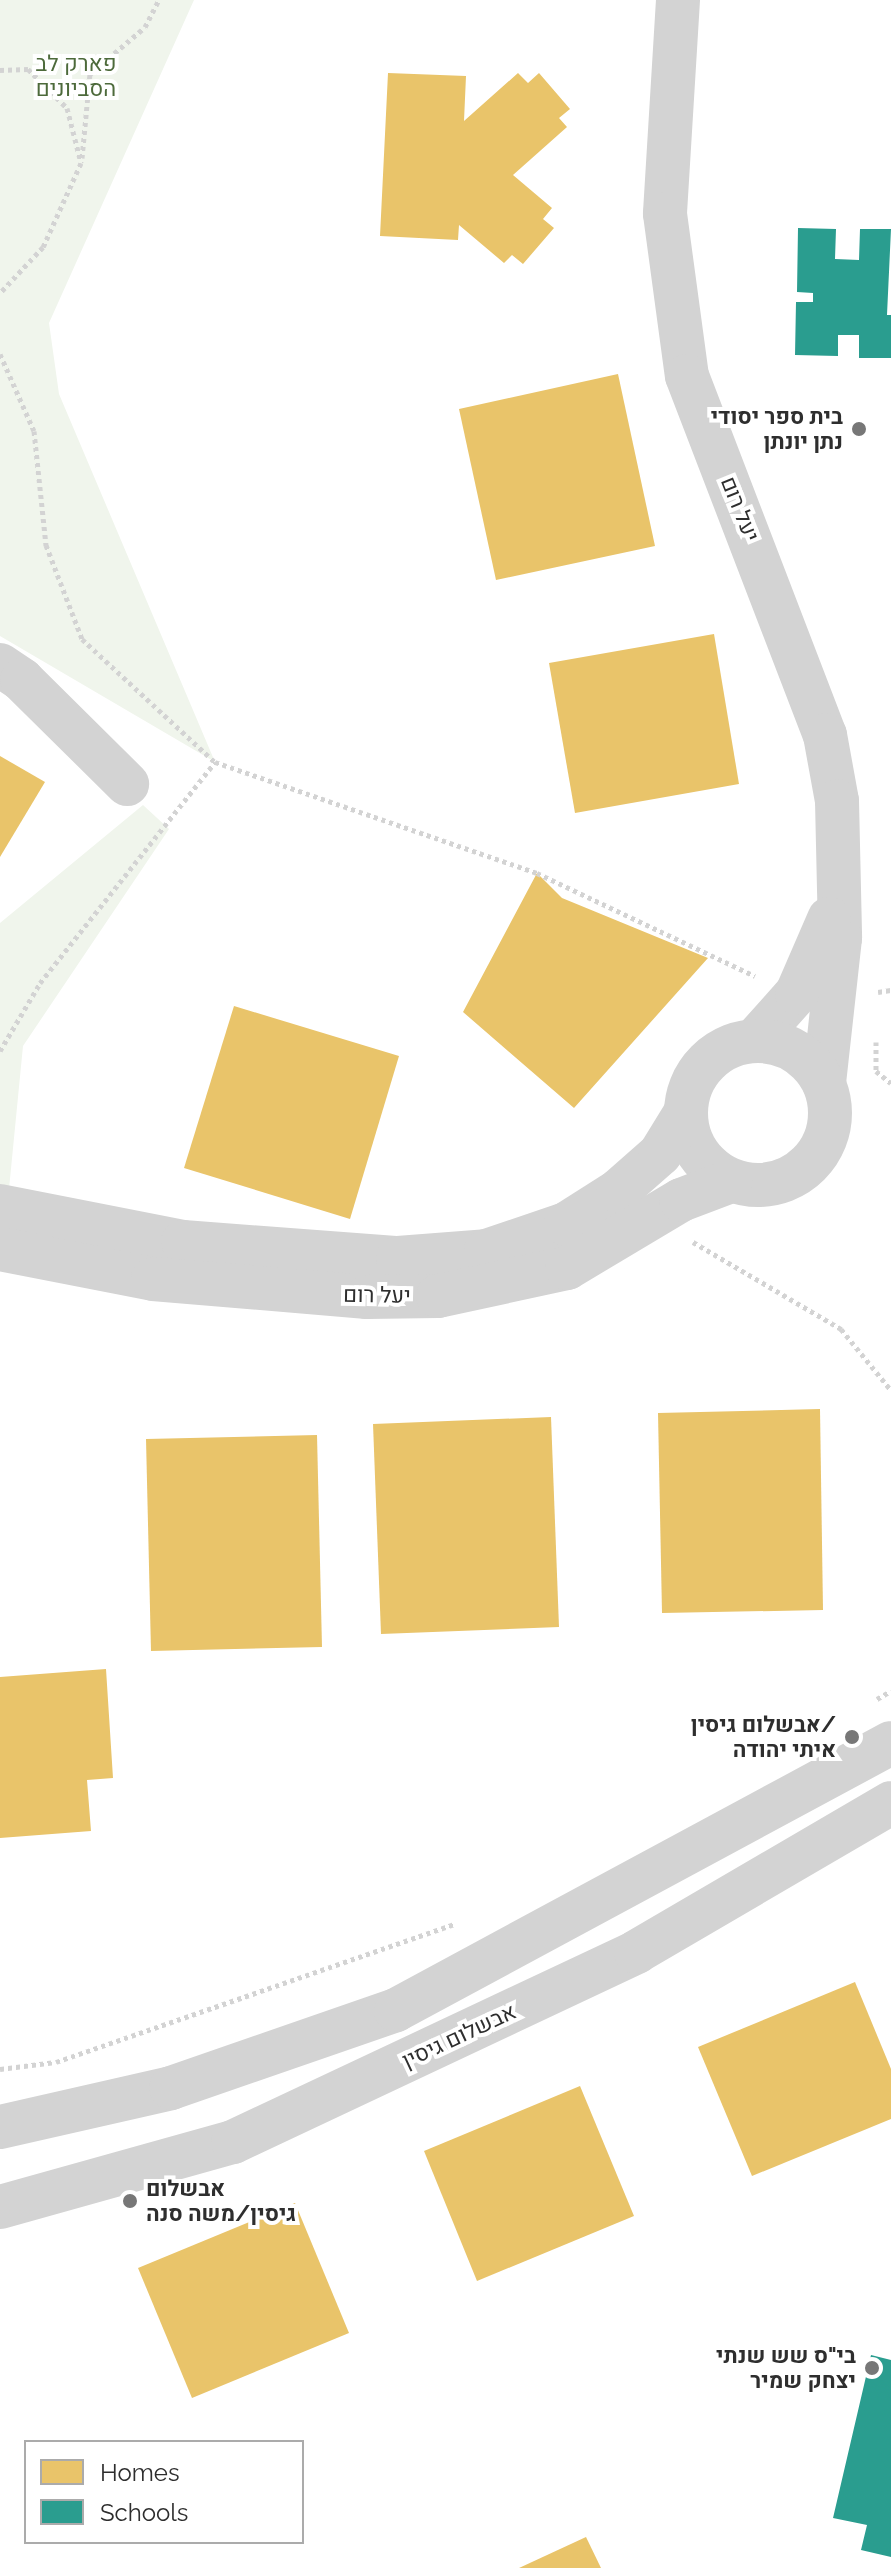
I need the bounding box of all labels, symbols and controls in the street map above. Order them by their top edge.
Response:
park label: פארק לב הסביונים [36,50,116,102]
place label: בית ספר יסודי נתן יונתן [711,403,843,454]
marker: בית ספר יסודי נתן יונתן [850,420,868,438]
street label: יעל רום [715,473,765,545]
street label: יעל רום [343,1281,411,1309]
place label: אבשלום גיסין/ איתי יהודה [691,1711,836,1762]
marker: אבשלום גיסין/ איתי יהודה [843,1728,861,1746]
street label: אבשלום גיסין [398,1998,520,2074]
place label: אבשלום גיסין/משה סנה [146,2175,296,2226]
marker: אבשלום גיסין/משה סנה [121,2192,139,2210]
place label: בי"ס שש שנתי יצחק שמיר [716,2342,856,2394]
marker: בי"ס שש שנתי יצחק שמיר [863,2359,881,2377]
legend [24,2440,304,2544]
text: Homes [100,2458,180,2487]
text: Schools [100,2498,188,2527]

